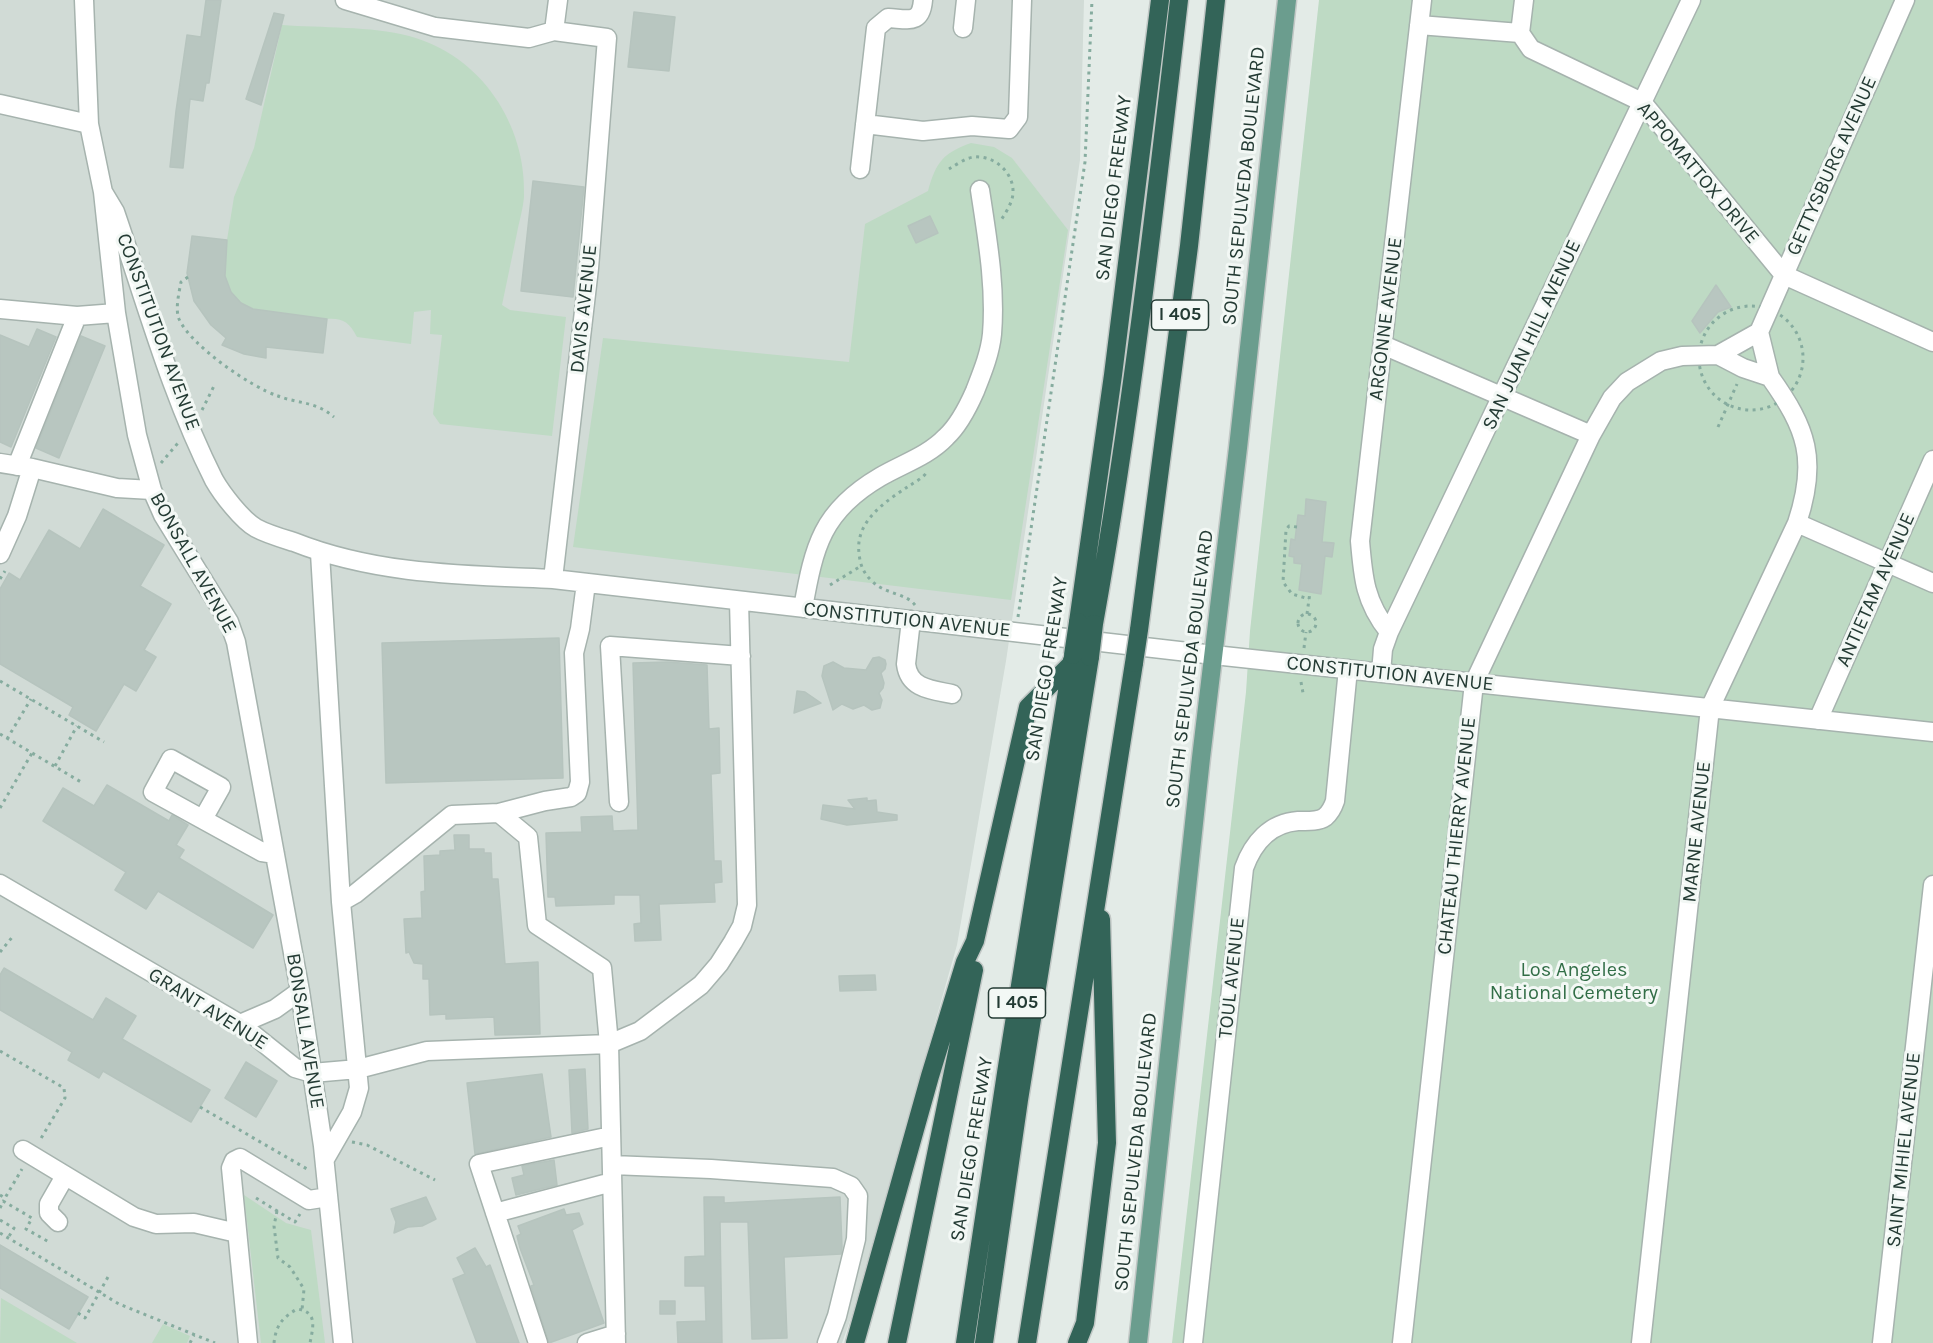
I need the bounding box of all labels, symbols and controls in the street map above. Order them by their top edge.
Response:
street label: SOUTH SEPULVEDA BOULEVARD [1217,45,1271,327]
street label: GETTYSBURG AVENUE [1782,73,1882,259]
street label: SAN DIEGO FREEWAY [1091,94,1137,282]
street label: APPOMATTOX DRIVE [1632,97,1764,249]
street label: CONSTITUTION AVENUE [111,230,205,434]
street label: ARGONNE AVENUE [1364,236,1408,402]
street label: SAN JUAN HILL AVENUE [1477,236,1587,434]
street label: DAVIS AVENUE [565,243,603,375]
road number: I 405 [1152,300,1208,330]
street label: BONSALL AVENUE [144,488,242,638]
street label: ANTIETAM AVENUE [1831,509,1921,671]
street label: SOUTH SEPULVEDA BOULEVARD [1161,528,1219,810]
street label: SAN DIEGO FREEWAY [1021,575,1073,763]
street label: CONSTITUTION AVENUE [802,597,1012,643]
street label: CONSTITUTION AVENUE [1285,651,1495,697]
street label: CHATEAU THIERRY AVENUE [1433,716,1481,956]
street label: MARNE AVENUE [1678,760,1716,904]
street label: TOUL AVENUE [1214,916,1250,1040]
street label: BONSALL AVENUE [281,951,329,1111]
park label: Los Angeles National Cemetery [1490,958,1658,1005]
street label: GRANT AVENUE [144,963,272,1055]
road number: I 405 [988,988,1046,1018]
street label: SOUTH SEPULVEDA BOULEVARD [1109,1011,1163,1293]
street label: SAINT MIHIEL AVENUE [1882,1051,1926,1249]
street label: SAN DIEGO FREEWAY [946,1055,998,1243]

